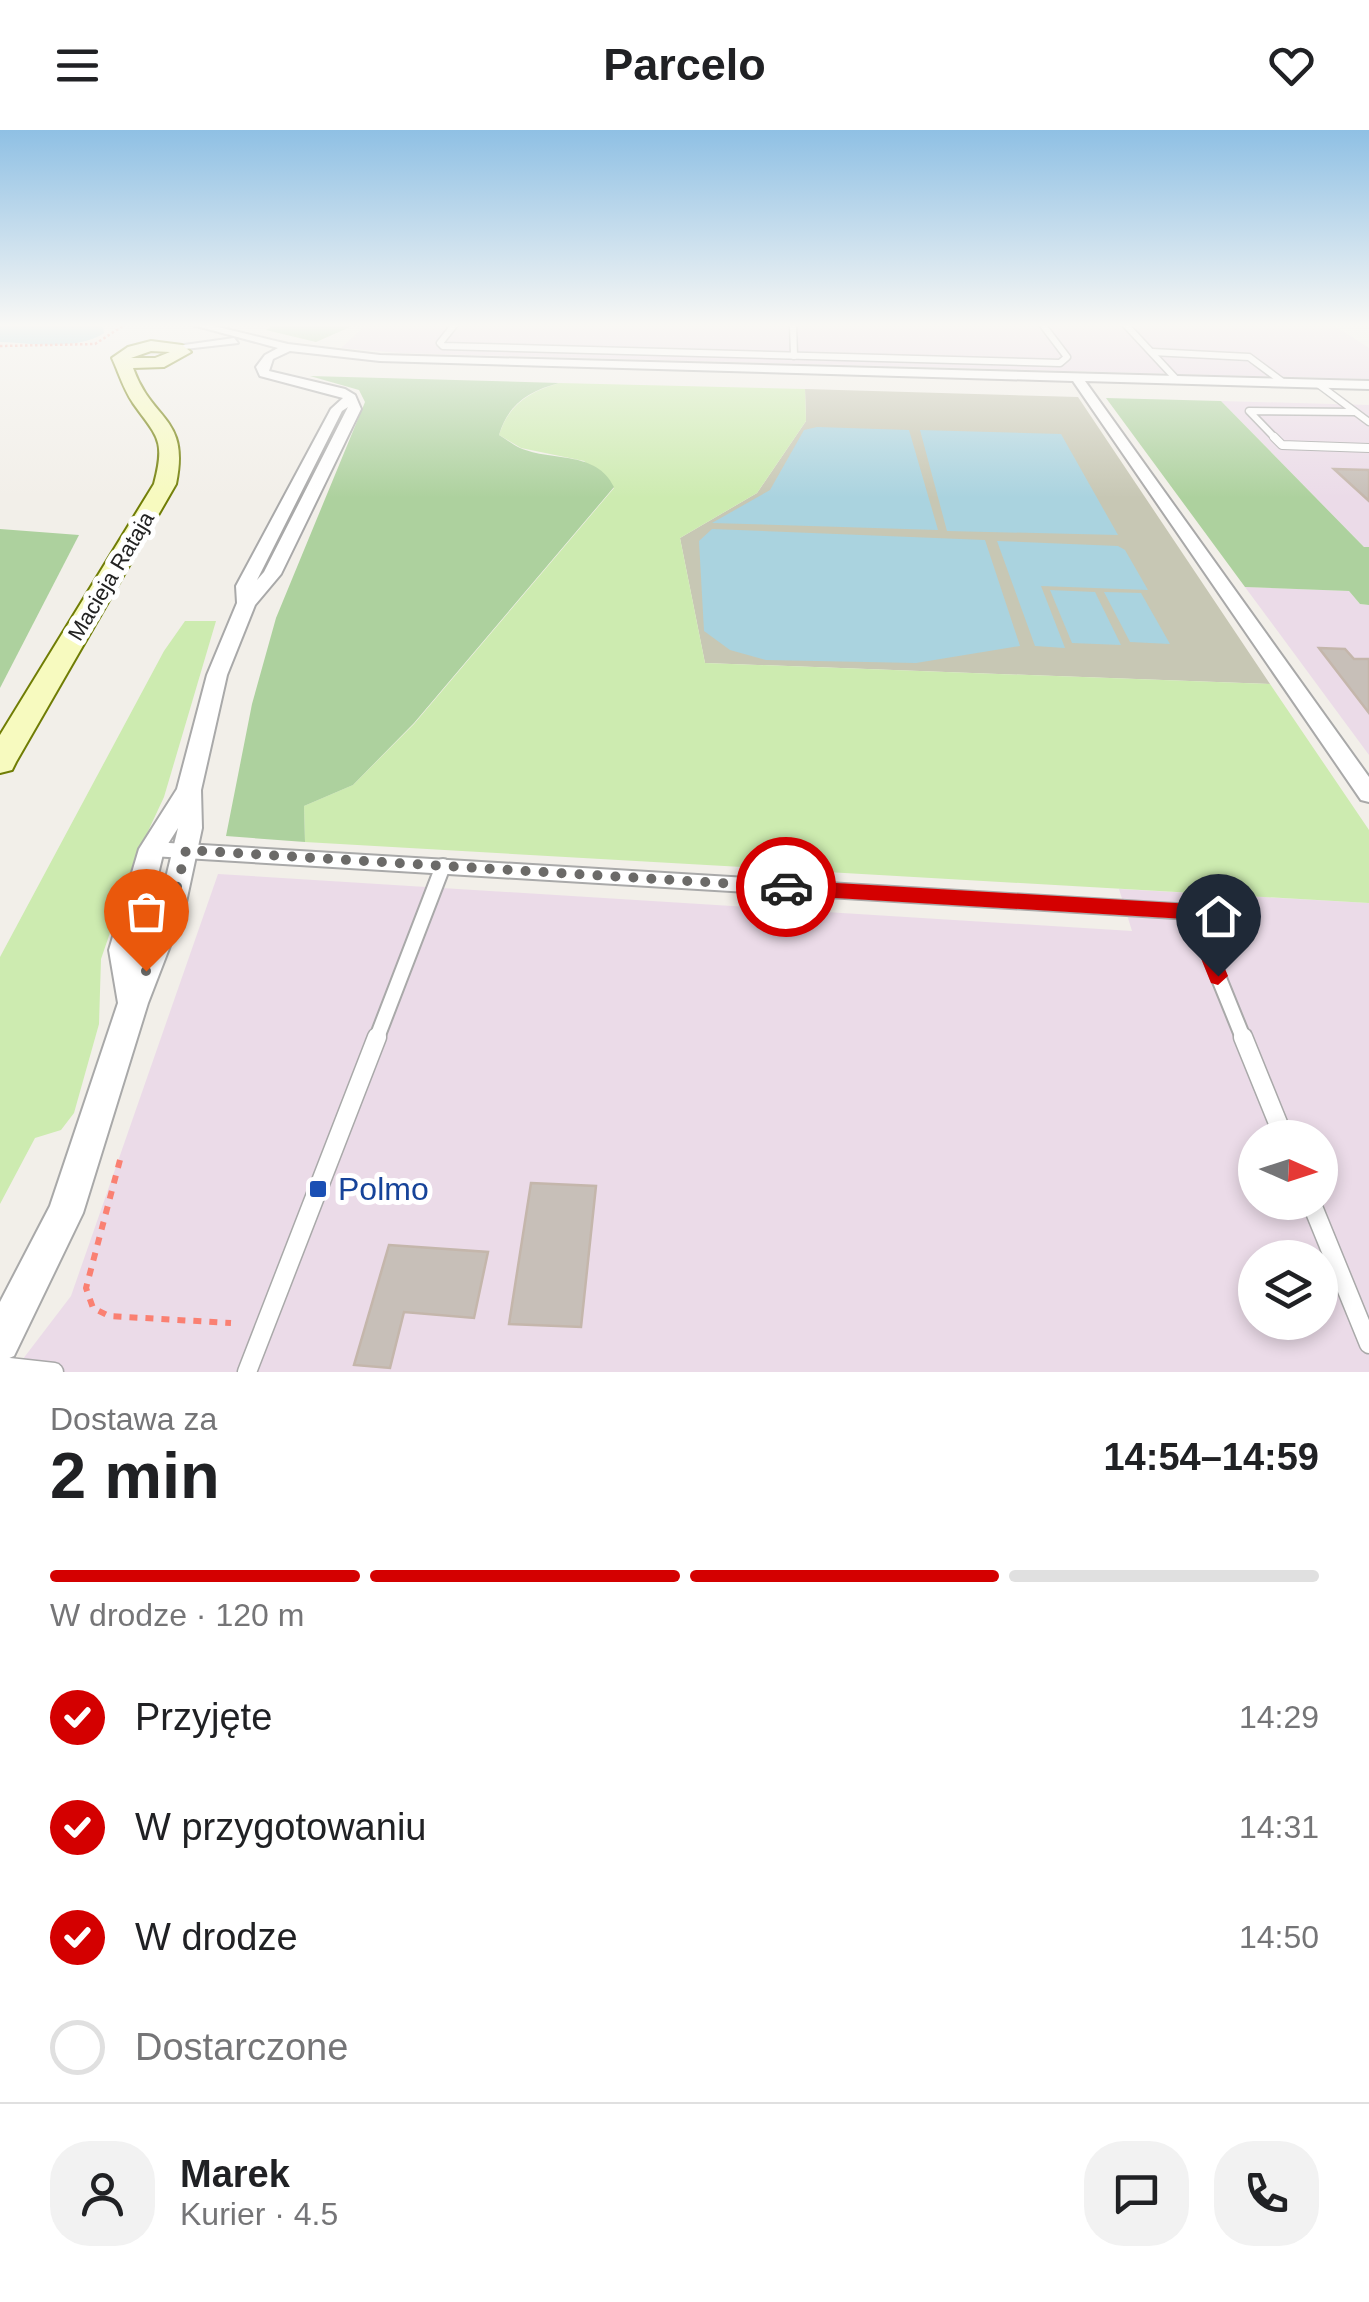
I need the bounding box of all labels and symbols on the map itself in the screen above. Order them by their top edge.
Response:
street label: Macieja Rataja [63,507,160,645]
courier [736,837,836,937]
pin [104,869,189,972]
pin [1176,874,1261,977]
north arrow [1238,1120,1338,1220]
place label: Polmo [338,1171,429,1207]
marker: Polmo [307,1178,329,1200]

